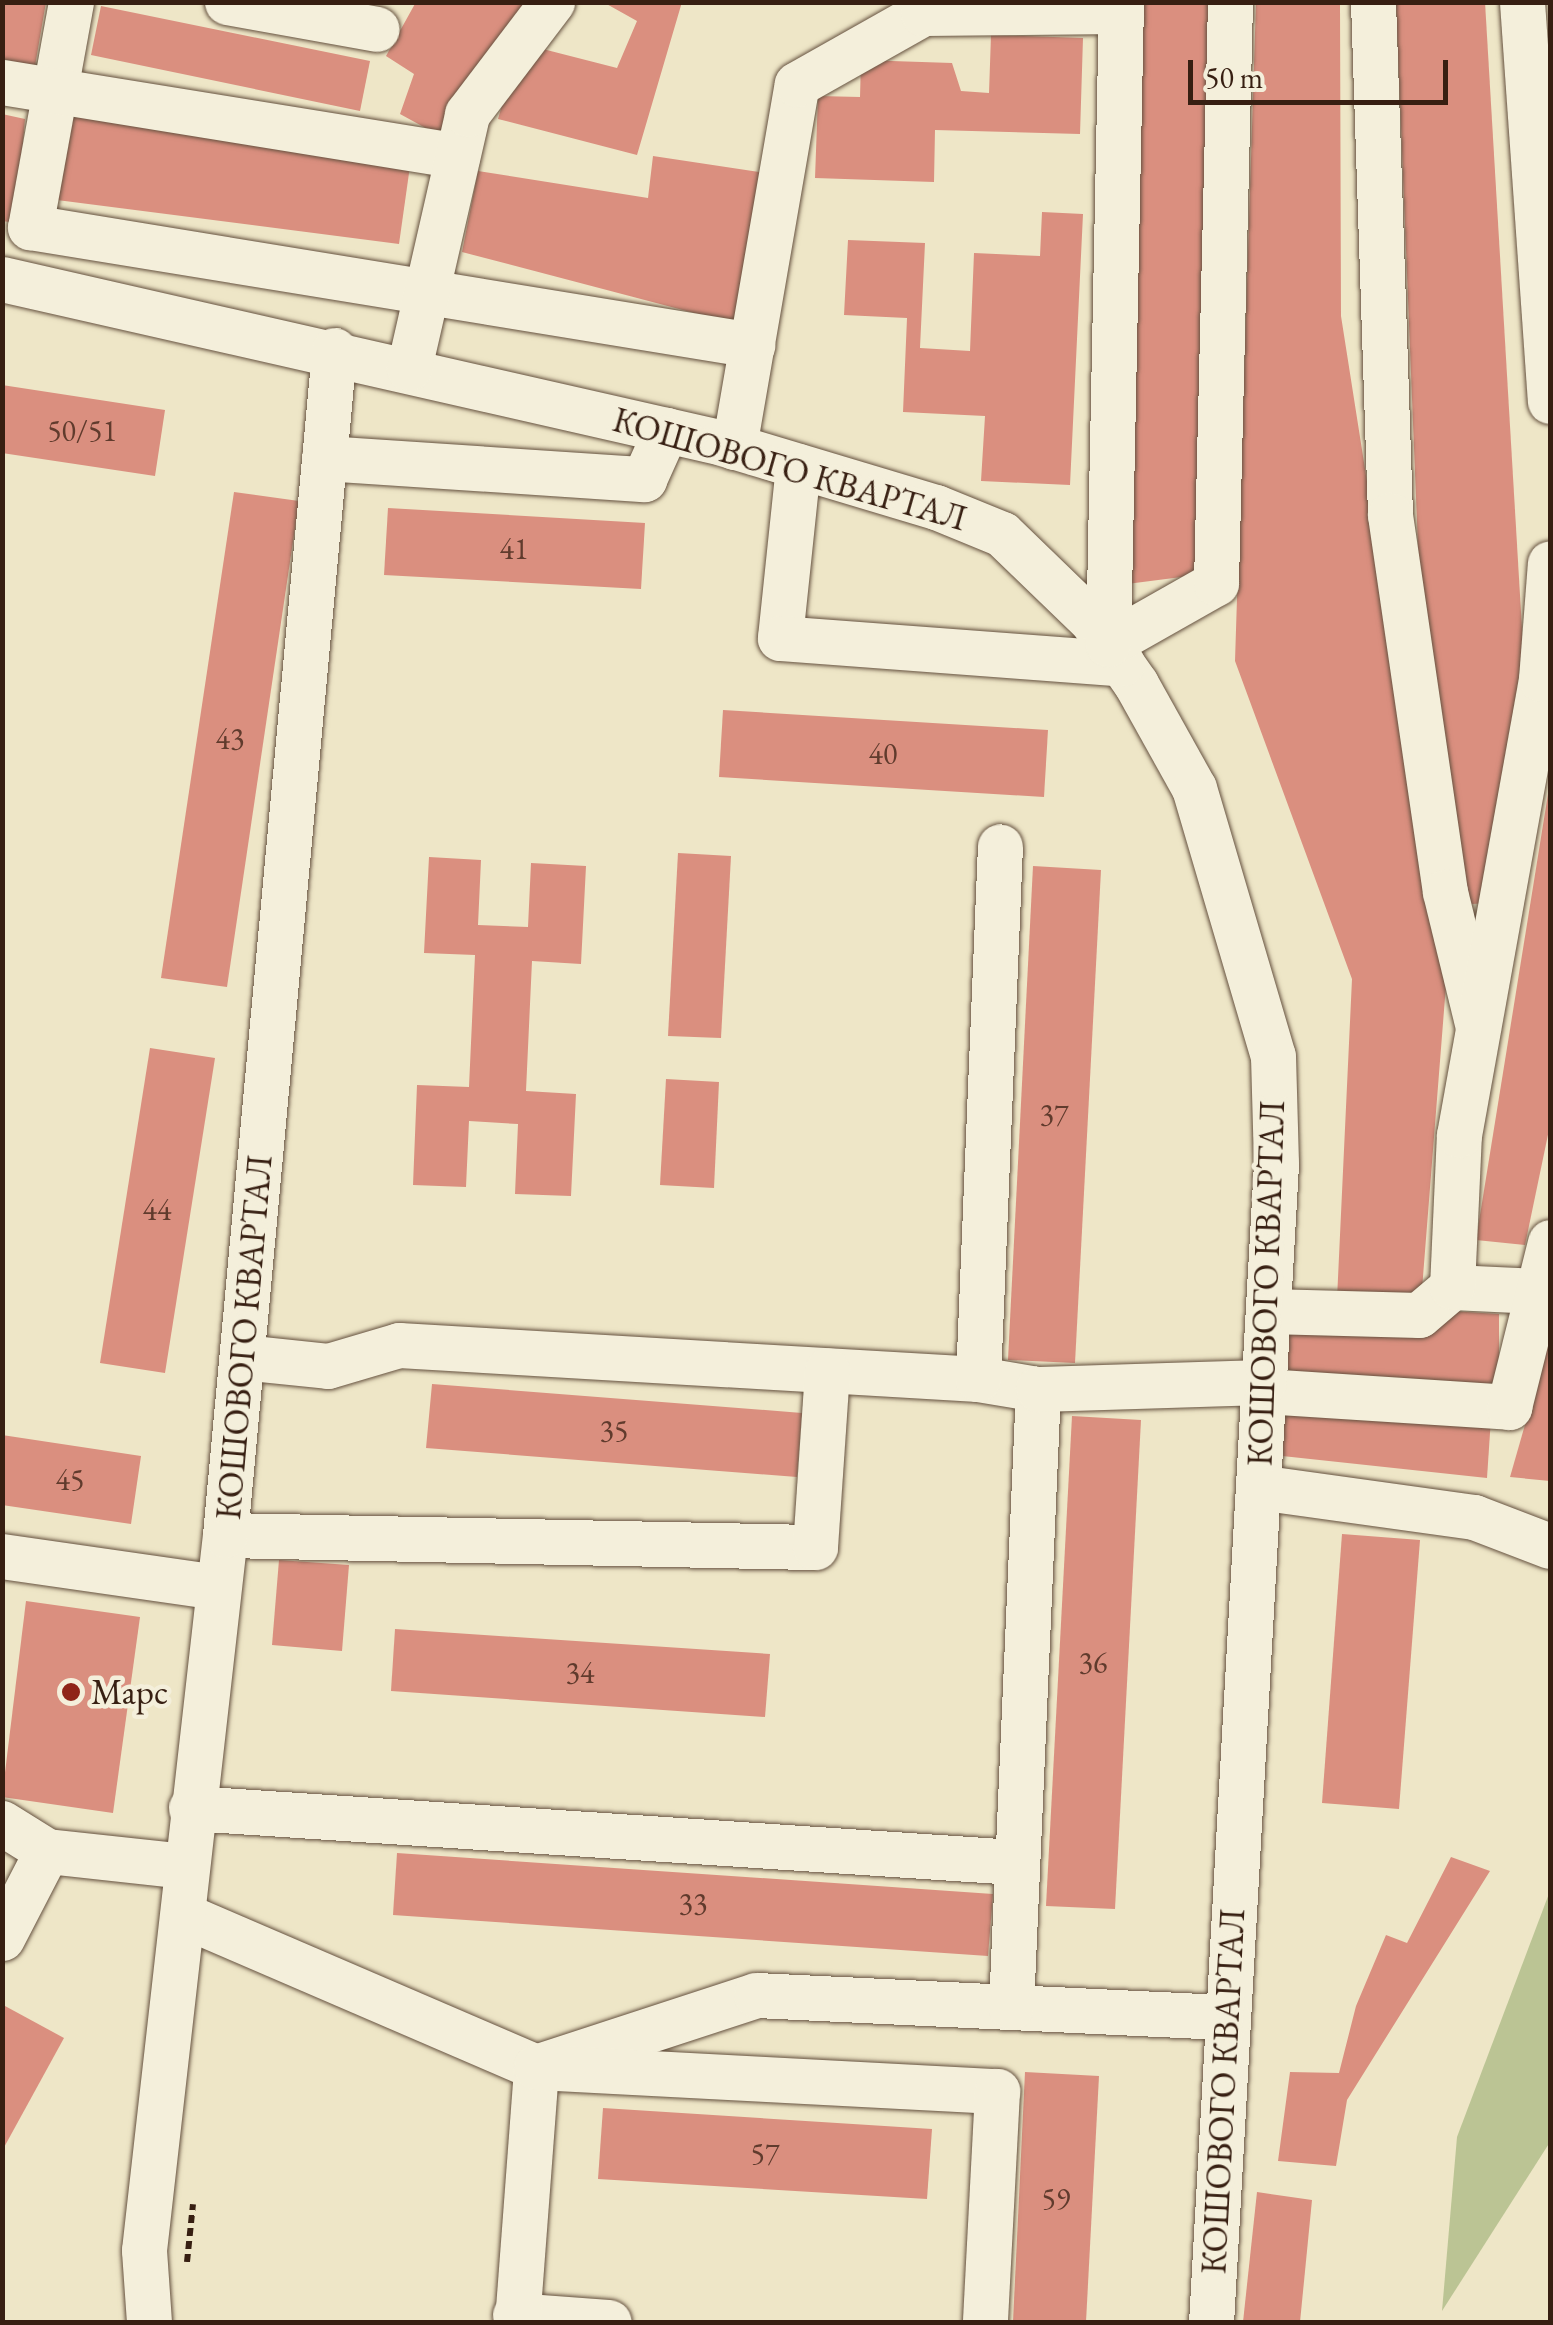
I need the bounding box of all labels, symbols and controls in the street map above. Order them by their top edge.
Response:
scale bar [1193,40,1453,102]
text: 50 m [1205,58,1263,97]
street label: КОШОВОГО КВАРТАЛ [608,398,972,540]
house number: 50/51 [47,413,117,449]
house number: 41 [500,531,528,567]
house number: 43 [216,721,244,757]
house number: 40 [869,736,897,772]
house number: 37 [1040,1097,1068,1133]
street label: КОШОВОГО КВАРТАЛ [1239,1099,1293,1467]
street label: КОШОВОГО КВАРТАЛ [207,1153,281,1521]
house number: 44 [143,1192,171,1228]
house number: 35 [600,1413,628,1449]
house number: 45 [56,1462,84,1498]
house number: 36 [1079,1645,1107,1681]
house number: 34 [566,1655,594,1691]
place label: Марс [91,1671,168,1713]
marker: Марс [60,1681,82,1703]
house number: 33 [679,1886,707,1922]
street label: КОШОВОГО КВАРТАЛ [1192,1907,1254,2275]
house number: 57 [751,2136,779,2172]
house number: 59 [1042,2181,1070,2217]

